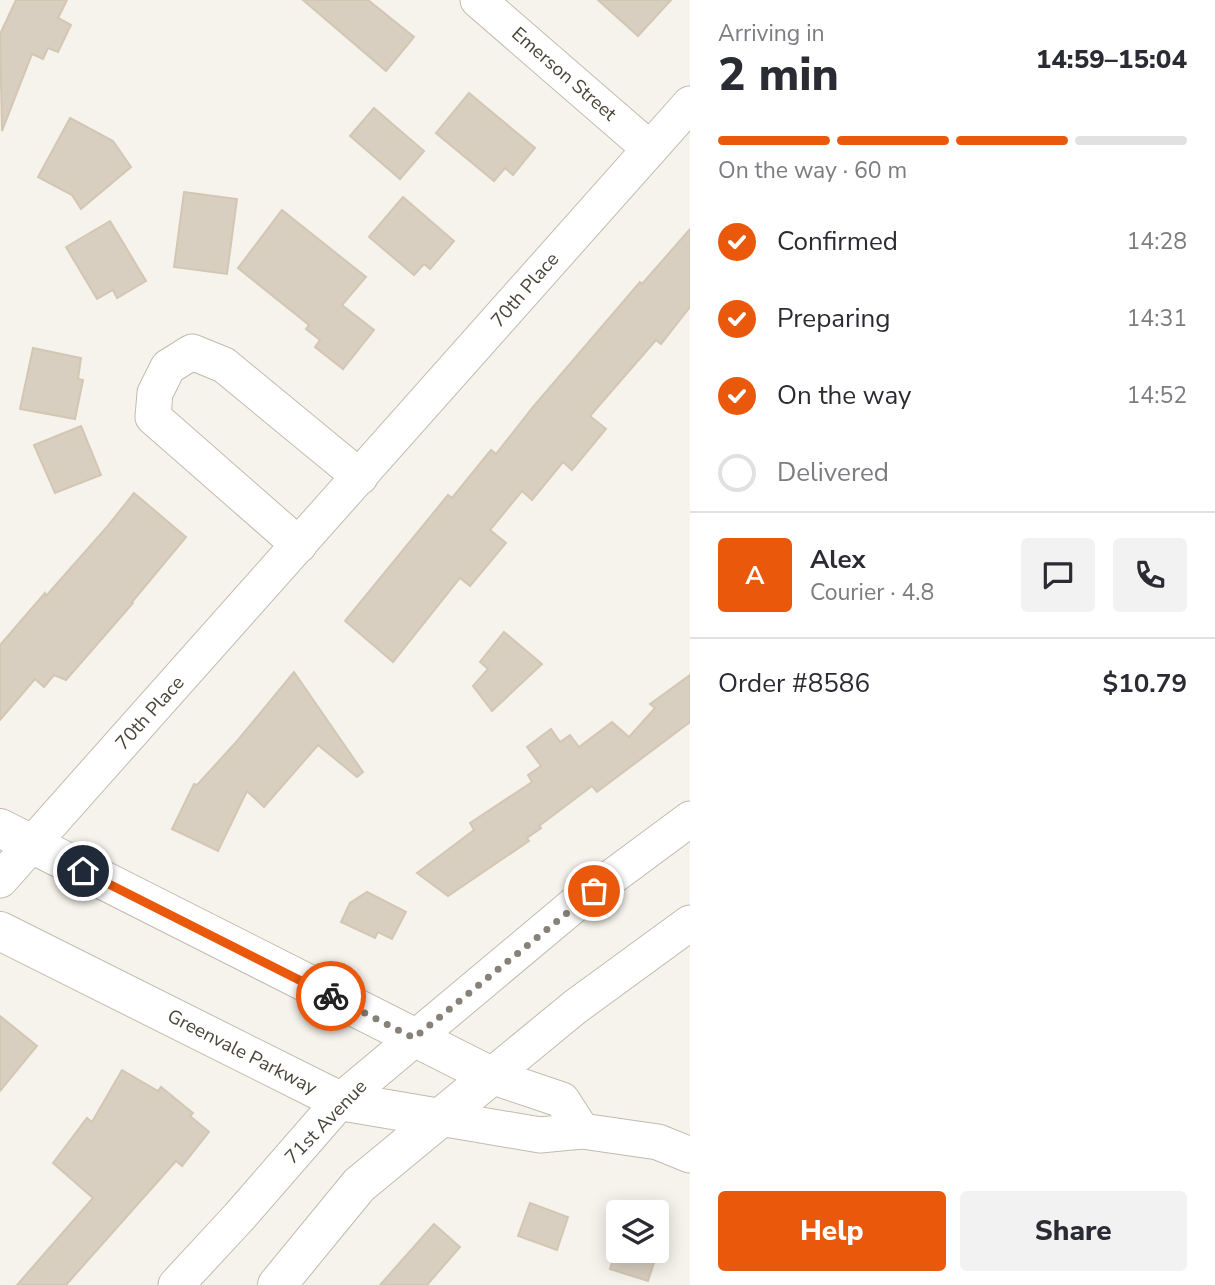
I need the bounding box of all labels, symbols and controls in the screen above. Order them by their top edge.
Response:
text: Arriving in [718,18,825,49]
street label: Emerson Street [506,21,622,127]
text: 14:59–15:04 [1036,42,1187,77]
text: 2 min [718,43,839,106]
text: On the way · 60 m [718,155,907,186]
icon: check [718,223,756,261]
text: Confirmed [777,224,898,259]
text: 14:28 [1127,226,1187,257]
street label: 70th Place [485,247,565,333]
icon: check [718,300,756,338]
text: Preparing [777,301,890,336]
text: 14:31 [1127,303,1187,334]
icon: check [718,377,756,415]
text: On the way [777,378,911,413]
text: 14:52 [1127,380,1187,411]
text: Delivered [777,455,889,490]
button: chat [1021,538,1095,612]
button: phone [1113,538,1187,612]
text: Alex [810,542,866,577]
text: A [745,558,765,593]
text: Courier · 4.8 [810,577,934,608]
text: Order #8586 [718,666,870,701]
text: $10.79 [1103,666,1187,701]
street label: 70th Place [110,670,190,756]
pin [53,841,113,901]
icon: home [64,852,102,890]
pin [564,861,624,921]
icon: bag [575,872,613,910]
courier [296,961,366,1031]
icon: bike [312,977,350,1015]
street label: Greenvale Parkway [163,1003,321,1101]
street label: 71st Avenue [279,1074,373,1170]
button: Help [718,1191,946,1271]
button: Share [960,1191,1187,1271]
map controls [606,1200,669,1263]
button: layers [606,1200,669,1263]

